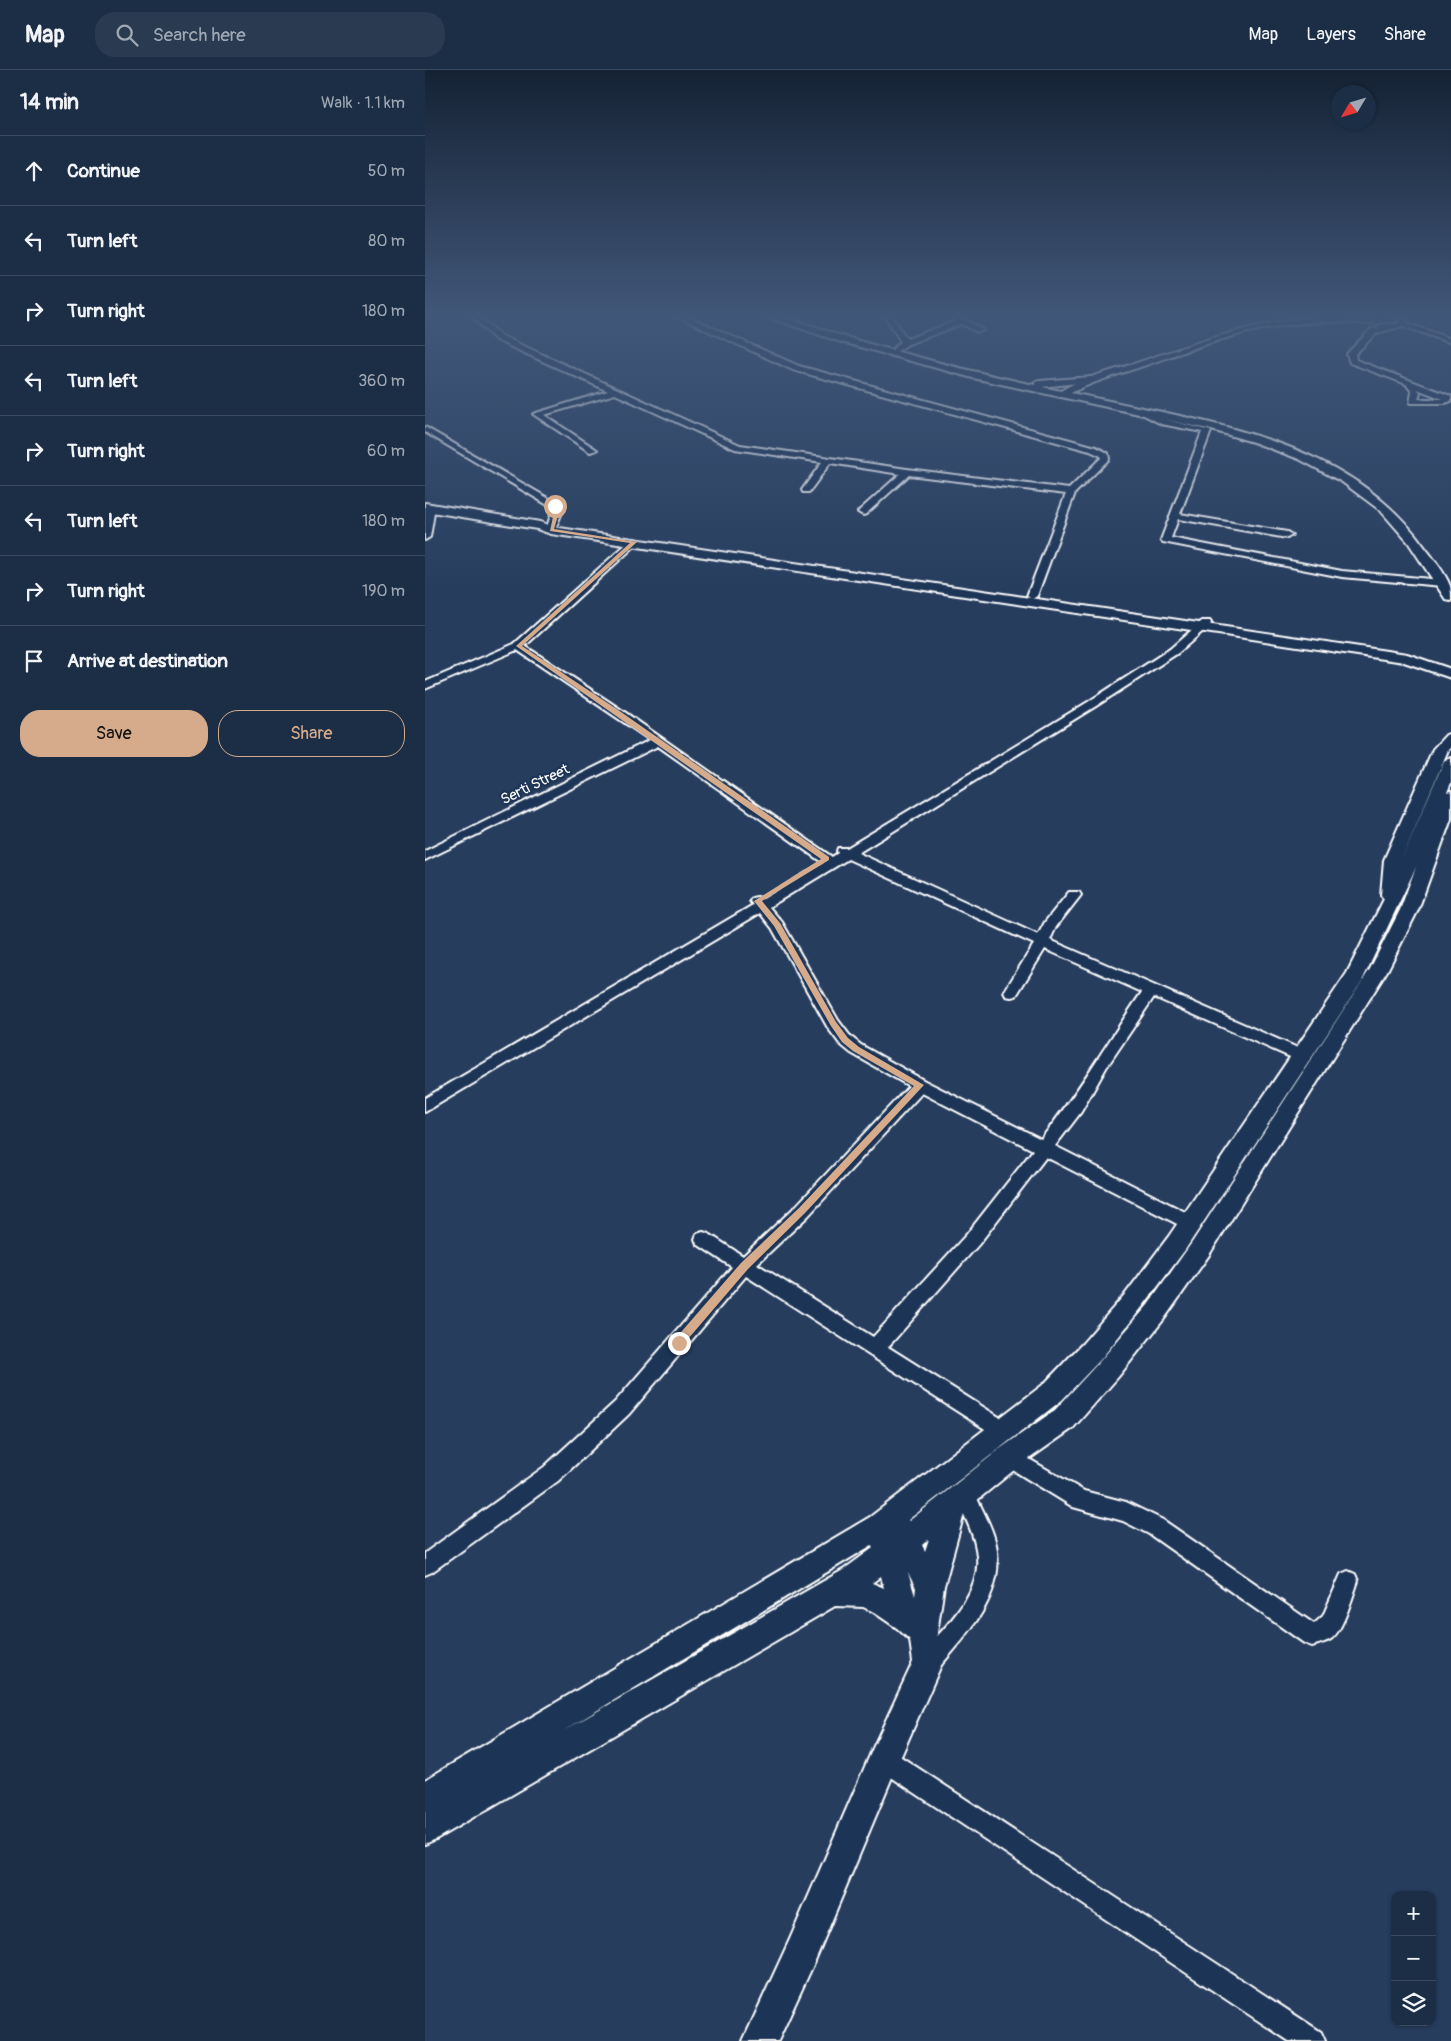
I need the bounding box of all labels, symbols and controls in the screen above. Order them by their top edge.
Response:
search box [95,12,445,57]
text: Map [25,20,65,49]
icon: search [113,21,141,49]
text: Search here [153,23,246,47]
text: Map [1249,23,1278,46]
text: Layers [1306,23,1356,46]
text: Share [1384,23,1426,46]
north arrow [1331,85,1376,130]
text: 14 min [20,89,79,116]
text: Walk · 1.1 km [321,93,405,113]
icon: ahead [20,157,48,185]
text: Continue [67,159,140,183]
text: 50 m [368,161,405,181]
icon: left [20,227,48,255]
text: Turn left [67,229,137,253]
text: 80 m [368,231,405,251]
icon: right [20,297,48,325]
text: Turn right [67,299,145,323]
text: 180 m [362,301,405,321]
icon: left [20,367,48,395]
text: Turn left [67,369,137,393]
text: 360 m [358,371,405,391]
icon: right [20,437,48,465]
text: Turn right [67,439,145,463]
text: 60 m [367,441,405,461]
route start [544,495,567,518]
icon: left [20,507,48,535]
text: Turn left [67,509,137,533]
text: 180 m [362,511,405,531]
icon: right [20,577,48,605]
text: Turn right [67,579,145,603]
text: 190 m [362,581,405,601]
icon: arrive [20,647,48,675]
text: Arrive at destination [67,649,228,673]
button: Save [20,710,208,757]
button: Share [218,710,405,757]
street label: Serti Street [498,759,574,809]
route end [668,1332,691,1355]
map controls [1391,1891,1436,2026]
button: + [1391,1891,1436,1936]
button: − [1391,1936,1436,1981]
button: layers [1391,1981,1436,2026]

